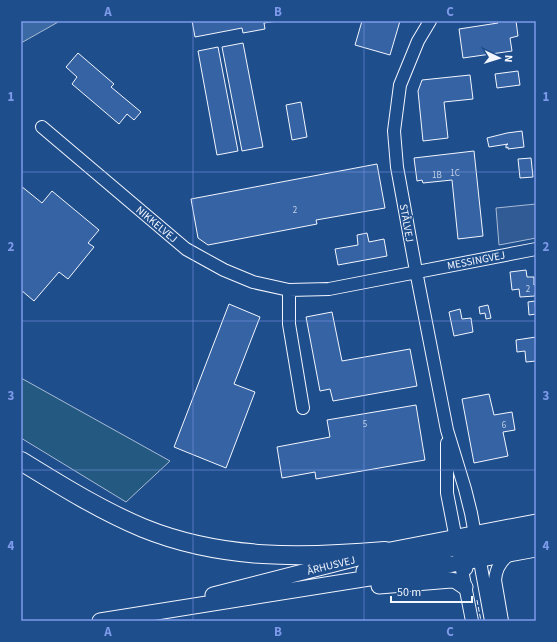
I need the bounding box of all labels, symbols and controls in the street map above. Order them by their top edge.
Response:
text: A [103,3,112,21]
text: B [274,3,282,21]
text: C [446,3,454,21]
north arrow [479,38,519,78]
text: N [501,54,516,63]
text: 1 [8,88,15,106]
text: 1 [543,88,550,106]
house number: 1C [450,167,460,180]
house number: 1B [432,169,442,182]
street label: NIKKELVEJ [133,203,181,246]
street label: STÅLVEJ [396,203,417,243]
house number: 2 [293,204,298,217]
text: 2 [8,238,15,256]
text: 2 [543,238,550,256]
street label: MESSINGVEJ [446,248,506,273]
house number: 2 [526,283,531,296]
text: 3 [8,387,15,405]
text: 3 [543,387,550,405]
house number: 5 [363,418,368,431]
house number: 6 [502,419,507,432]
text: 4 [8,537,15,555]
text: 4 [543,537,550,555]
street label: ÅRHUSVEJ [306,552,357,579]
scale bar [391,578,472,604]
text: 50 m [397,584,421,601]
text: A [103,623,112,641]
text: B [274,623,282,641]
text: C [446,623,454,641]

